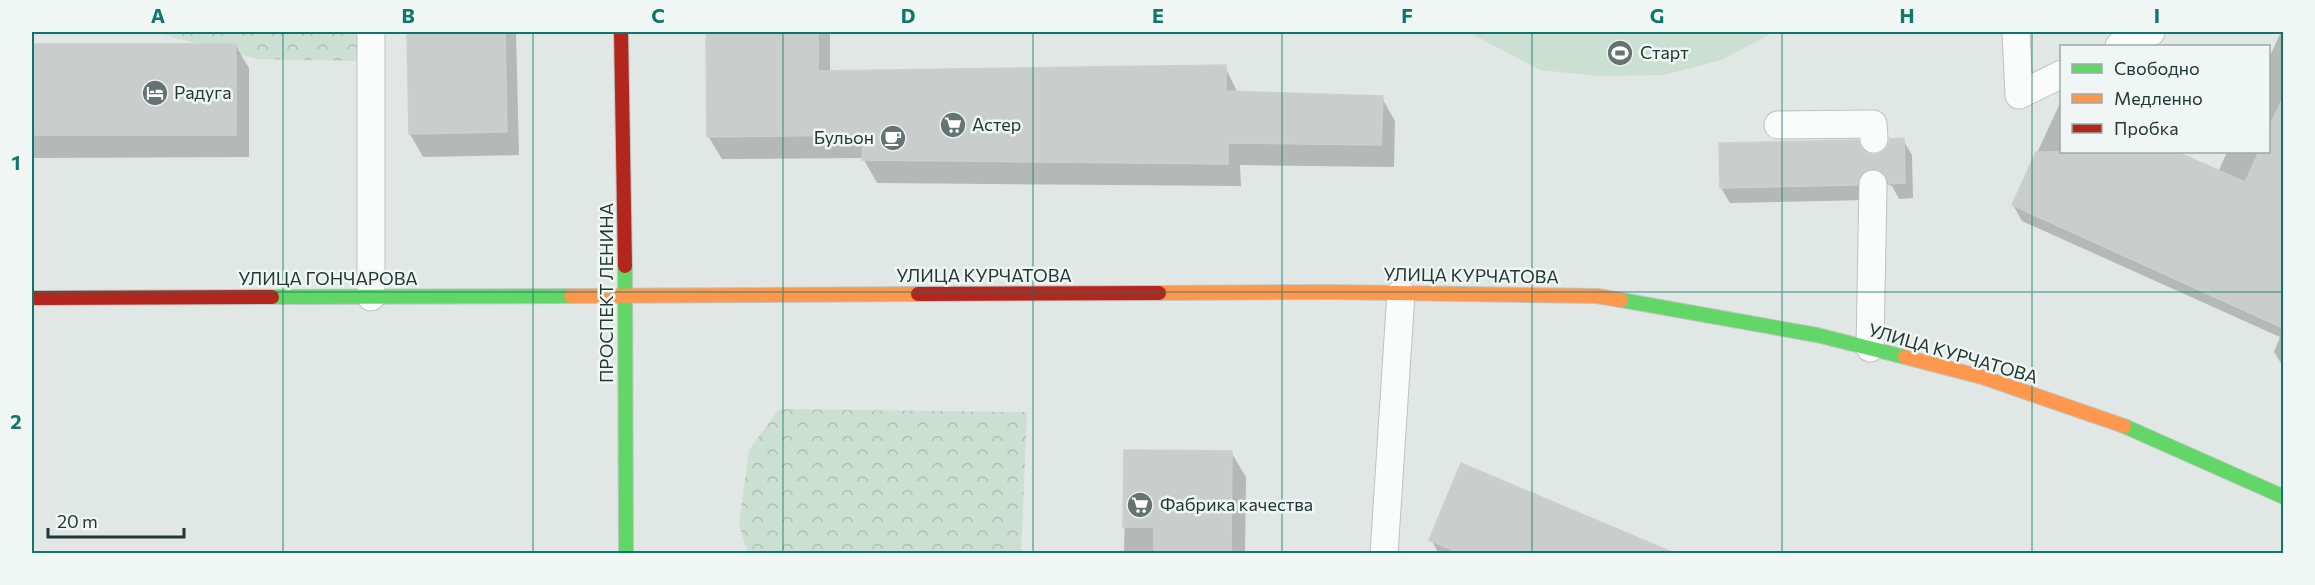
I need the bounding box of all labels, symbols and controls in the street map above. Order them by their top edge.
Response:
text: A [151,3,165,27]
text: B [401,3,415,27]
text: C [651,3,665,27]
text: D [901,3,915,27]
text: E [1152,3,1164,27]
text: F [1401,3,1413,27]
text: G [1650,3,1664,27]
text: H [1900,3,1915,27]
text: I [2154,3,2160,27]
sports icon: Старт [1605,38,1635,68]
place label: Старт [1640,41,1689,63]
legend [2060,45,2270,153]
text: Свободно [2114,57,2200,79]
hotel icon: Радуга [140,78,170,108]
place label: Радуга [174,81,232,103]
text: Медленно [2114,87,2203,109]
supermarket icon: Астер [938,110,968,140]
place label: Астер [972,113,1021,135]
text: Пробка [2114,117,2179,139]
cafe icon: Бульон [878,123,908,153]
place label: Бульон [814,126,874,148]
text: 1 [11,150,21,174]
street label: ПРОСПЕКТ ЛЕНИНА [595,203,617,383]
street label: УЛИЦА КУРЧАТОВА [1383,262,1559,288]
street label: УЛИЦА КУРЧАТОВА [896,264,1072,286]
street label: УЛИЦА ГОНЧАРОВА [238,267,418,289]
street label: УЛИЦА КУРЧАТОВА [1866,318,2041,388]
text: 2 [10,409,22,433]
supermarket icon: Фабрика качества [1125,490,1155,520]
place label: Фабрика качества [1160,493,1313,515]
scale bar [48,501,184,539]
text: 20 m [57,510,98,532]

